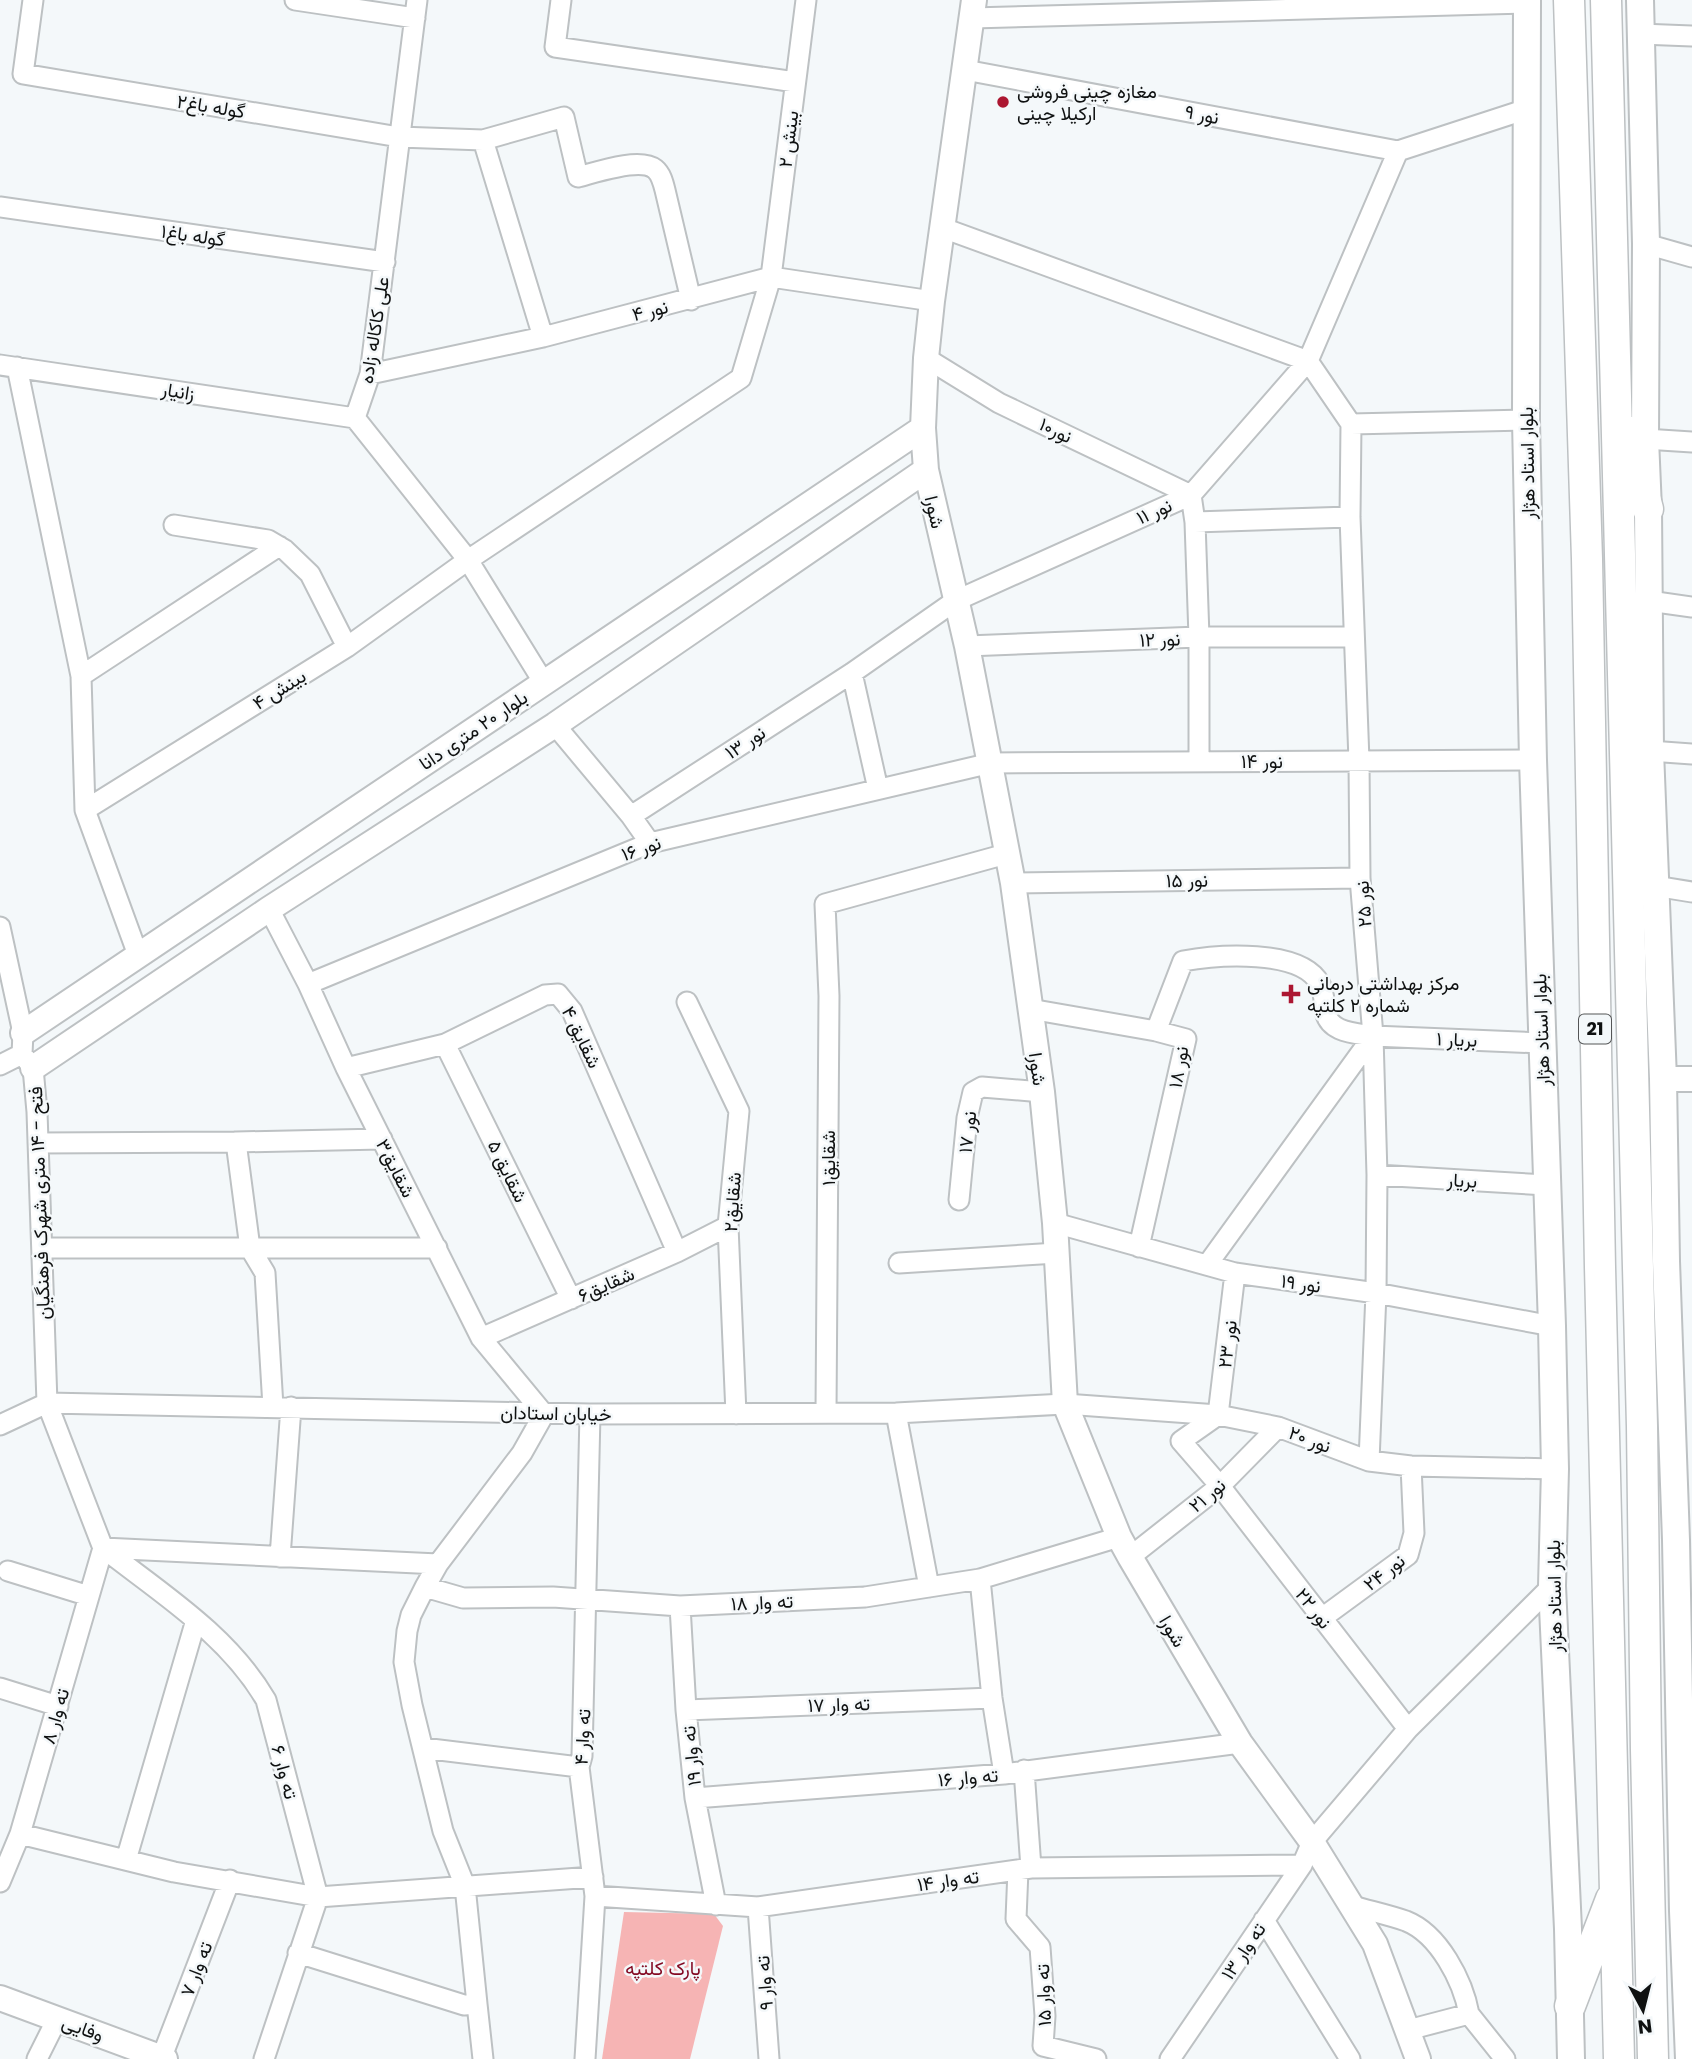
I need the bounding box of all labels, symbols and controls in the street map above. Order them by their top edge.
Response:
place label: مغازه چینی فروشی ارکیلا چینی [1017,78,1157,127]
street label: گوله باغ۲ [175,88,247,125]
marker: مغازه چینی فروشی ارکیلا چینی [995,94,1011,110]
street label: نور ۹ [1182,98,1221,131]
street label: بینش ۲ [772,109,805,169]
street label: گوله باغ۱ [159,218,227,253]
street label: علی کاکاله زاده [353,275,396,386]
street label: نور ۴ [629,293,671,328]
street label: زانیار [158,375,197,407]
street label: بلوار استاد هژار [1513,406,1542,521]
street label: نور۱۰ [1035,411,1077,450]
street label: نور ۱۱ [1132,492,1176,531]
street label: شورا [918,493,951,531]
street label: نور ۱۲ [1139,625,1181,654]
street label: بینش ۴ [247,663,311,716]
street label: بلوار ۲۰ متری دانا [414,684,533,777]
street label: نور ۱۳ [720,719,771,766]
street label: نور ۱۴ [1241,748,1283,775]
street label: نور ۱۶ [618,829,665,868]
street label: نور ۱۵ [1166,867,1208,894]
street label: نور ۲۵ [1348,880,1379,928]
place label: مرکز بهداشتی درمانی شماره ۲ کلتپه [1307,970,1459,1019]
street label: بلوار استاد هژار [1526,973,1557,1088]
marker: مرکز بهداشتی درمانی شماره ۲ کلتپه [1281,984,1301,1004]
street label: شقایق ۴ [555,1002,608,1073]
road number: 21 [1579,1014,1611,1044]
street label: بریار ۱ [1436,1025,1478,1054]
street label: نور ۱۸ [1162,1044,1195,1090]
street label: شورا [1022,1051,1053,1087]
street label: فتح - ۱۴ متری شهرک فرهنگیان [22,1086,57,1320]
street label: نور ۱۷ [952,1110,983,1155]
street label: شقایق۱ [815,1130,842,1186]
street label: شقایق۳ [369,1134,422,1202]
street label: شقایق ۵ [481,1136,534,1207]
street label: بریار [1445,1166,1478,1195]
street label: شقایق۲ [717,1171,748,1233]
street label: شقایق۶ [574,1260,639,1309]
street label: نور ۱۹ [1279,1267,1323,1300]
street label: نور ۲۳ [1211,1319,1244,1369]
street label: خیابان استادان [500,1399,612,1428]
street label: نور ۲۰ [1285,1419,1335,1460]
street label: نور ۲۱ [1183,1472,1232,1519]
street label: بلوار استاد هژار [1540,1539,1569,1654]
street label: نور ۲۴ [1358,1548,1411,1597]
street label: نور ۲۲ [1289,1582,1338,1634]
street label: ته وار ۱۸ [730,1587,794,1618]
street label: شورا [1152,1610,1193,1652]
street label: ته وار ۸ [35,1685,76,1747]
street label: ته وار ۱۷ [807,1690,871,1719]
street label: ته وار ۴ [568,1708,597,1766]
street label: ته وار ۱۹ [675,1725,708,1787]
street label: ته وار ۶ [264,1742,305,1802]
street label: ته وار ۱۶ [937,1761,999,1794]
street label: ته وار ۱۴ [915,1863,981,1898]
street label: ته وار ۱۳ [1214,1917,1272,1985]
street label: ته وار ۷ [174,1938,219,2001]
park label: پارک کلتپه [625,1955,701,1982]
street label: ته وار ۹ [749,1955,780,2011]
street label: ته وار ۱۵ [1029,1963,1058,2027]
north arrow [1608,1975,1678,2045]
street label: وفایی [58,2008,108,2049]
text: N [1636,2012,1654,2041]

